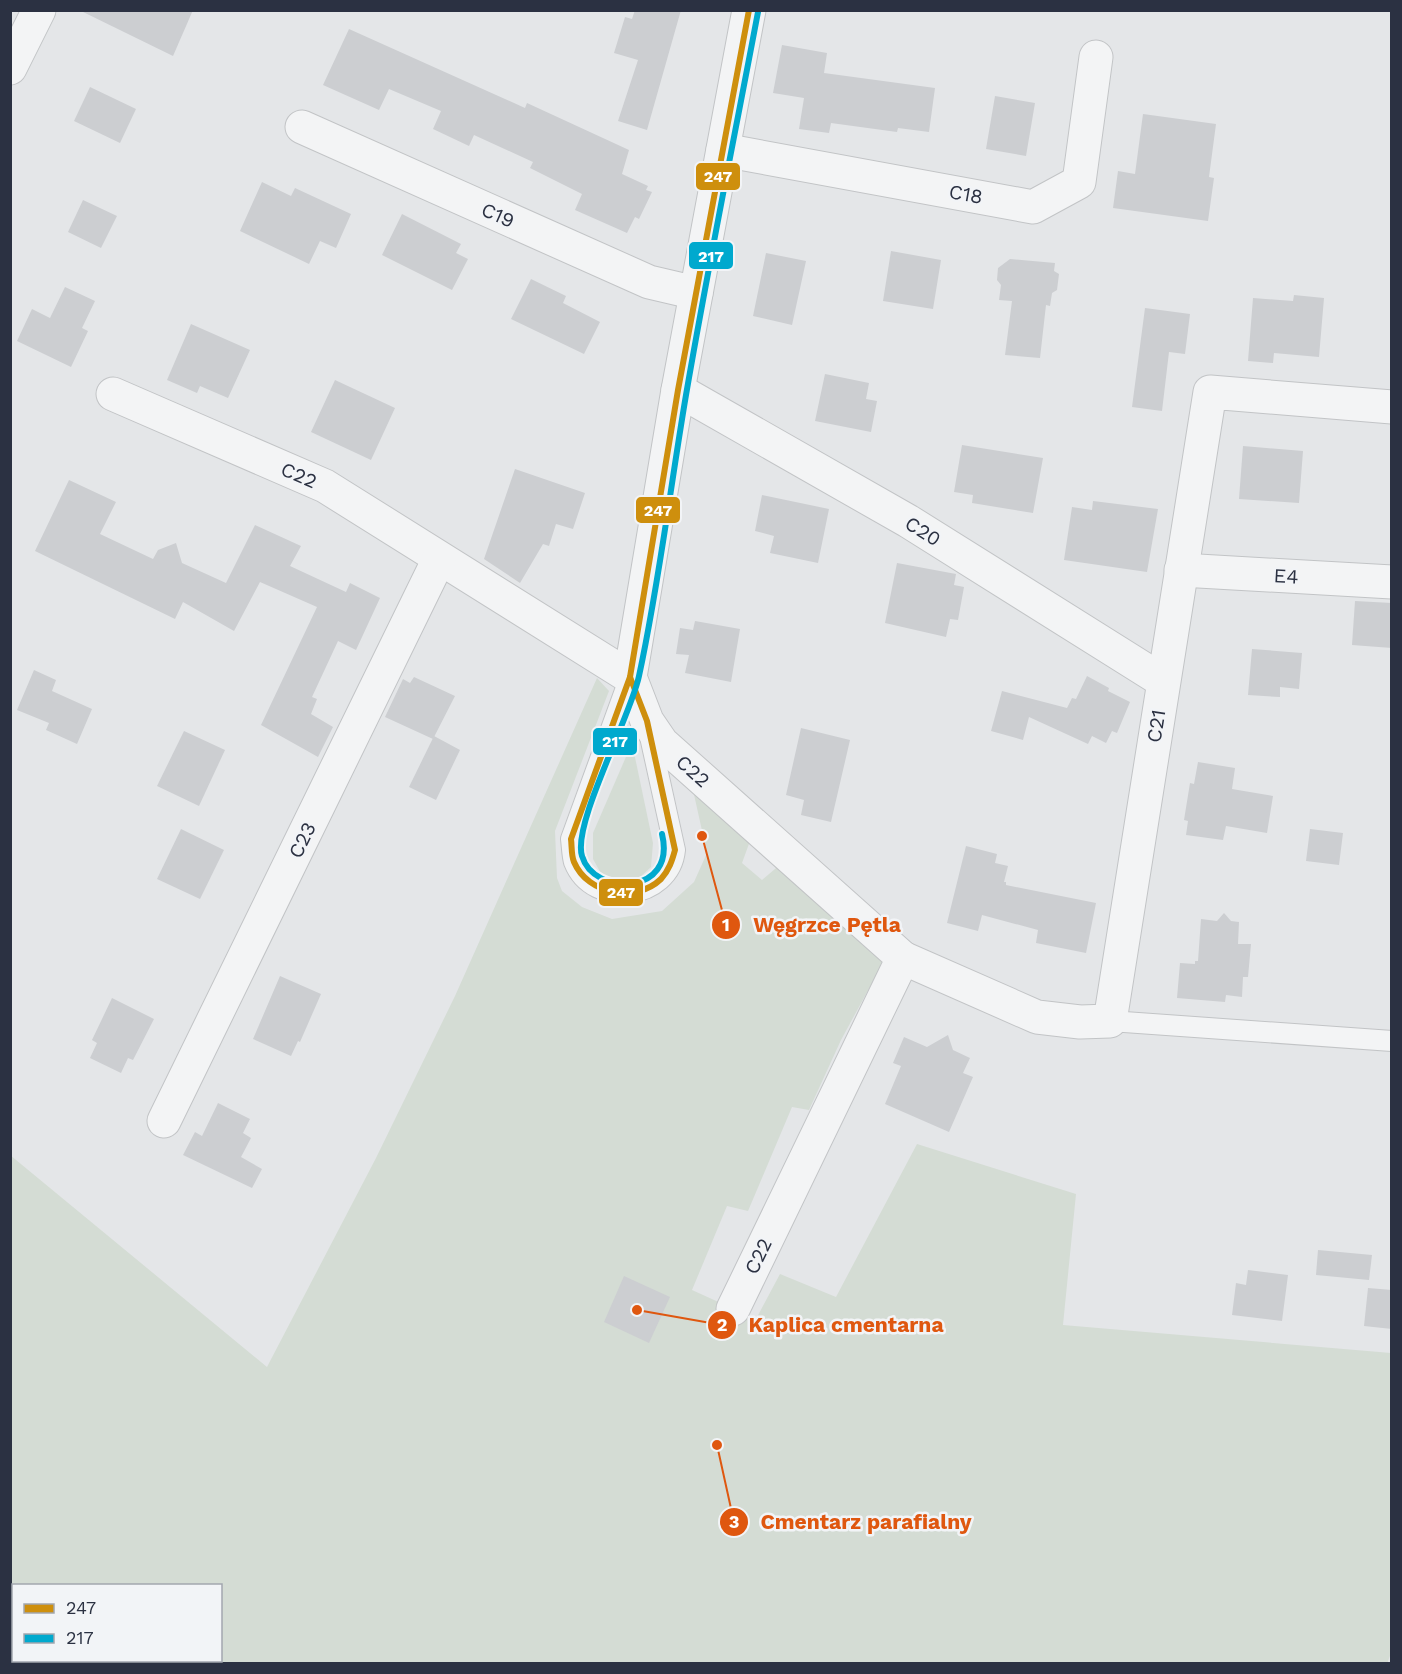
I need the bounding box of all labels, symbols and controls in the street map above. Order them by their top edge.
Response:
line badge: 247 [695,162,741,191]
text: 247 [704,167,733,186]
street label: C18 [947,179,985,209]
street label: C19 [478,197,518,233]
line badge: 217 [688,241,734,270]
text: 217 [698,247,724,266]
street label: C22 [277,457,321,493]
line badge: 247 [635,496,681,524]
text: 247 [644,501,673,520]
street label: C20 [901,511,945,551]
street label: E4 [1273,563,1299,589]
street label: C21 [1142,708,1170,744]
line badge: 217 [592,727,638,756]
text: 217 [602,732,628,751]
street label: C22 [671,750,715,792]
street label: C23 [283,818,321,862]
line badge: 247 [598,878,644,907]
text: 247 [607,883,636,902]
callout: Węgrzce Pętla [711,905,913,944]
text: Węgrzce Pętla [753,912,902,937]
text: 1 [722,914,730,935]
street label: C22 [739,1234,777,1278]
callout: Kaplica cmentarna [707,1305,956,1344]
text: Kaplica cmentarna [748,1312,944,1337]
text: 2 [717,1314,727,1335]
callout: Cmentarz parafialny [719,1502,984,1541]
text: Cmentarz parafialny [760,1509,972,1534]
text: 3 [729,1511,739,1532]
legend [12,1584,222,1662]
text: 247 [66,1597,96,1618]
text: 217 [66,1627,94,1648]

